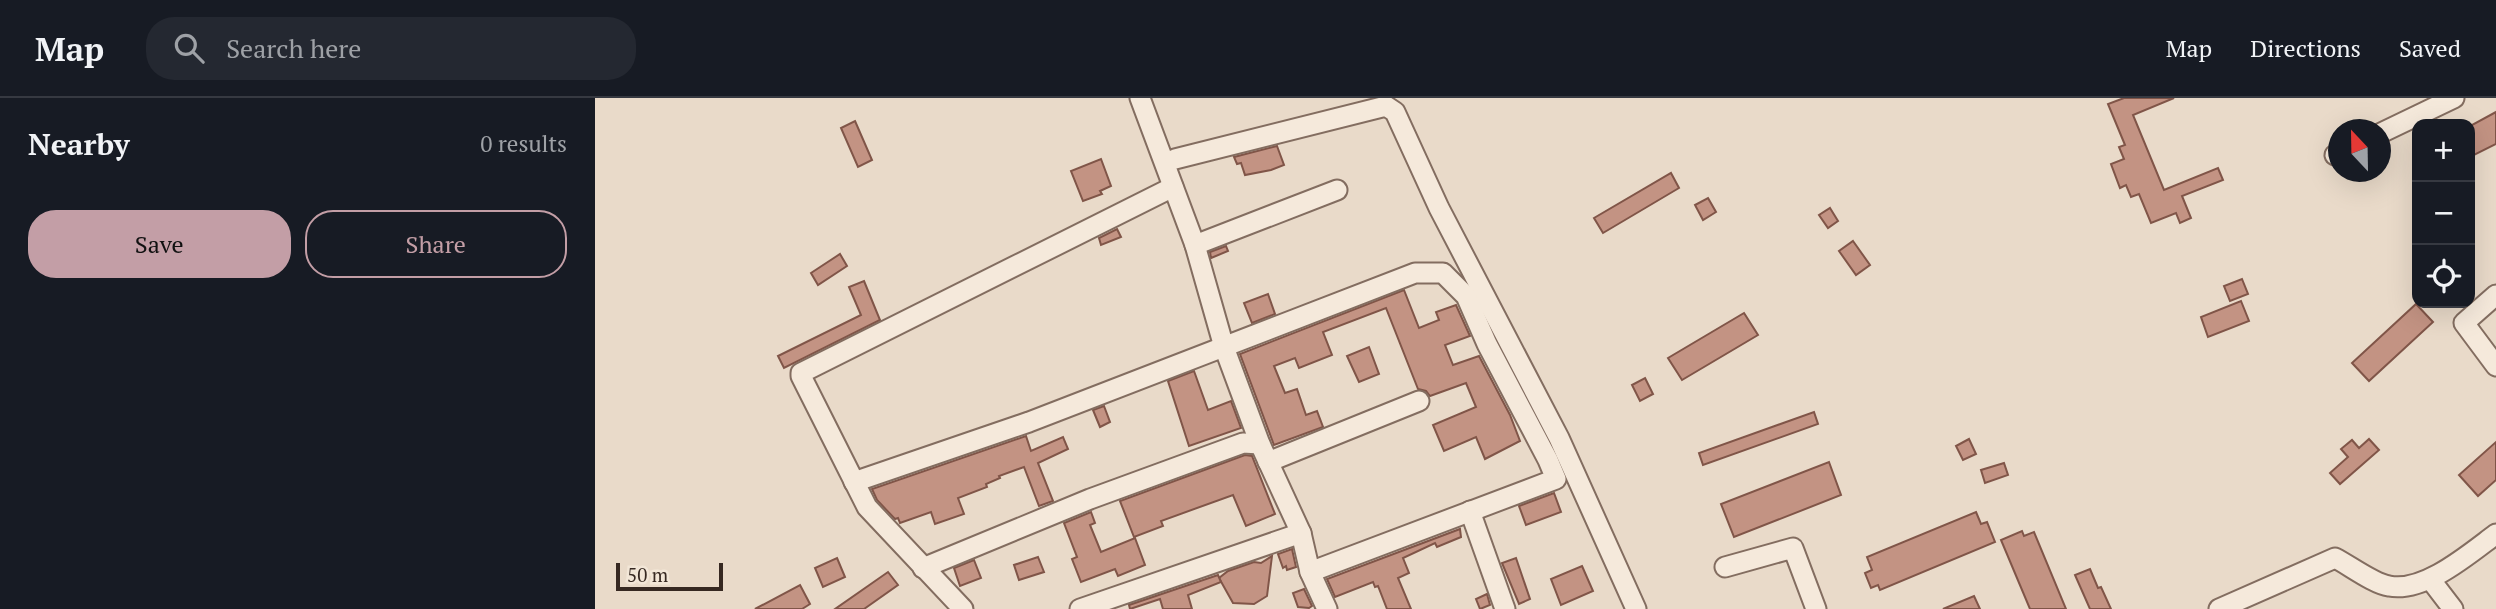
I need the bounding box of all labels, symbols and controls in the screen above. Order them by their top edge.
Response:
search box [146,17,636,80]
text: Map [35,27,104,70]
icon: search [170,29,208,67]
text: Search here [226,31,361,65]
text: Map [2166,32,2212,64]
text: Directions [2250,32,2361,64]
text: Saved [2399,32,2461,64]
north arrow [2328,119,2391,182]
map controls [2412,119,2475,308]
button: + [2412,119,2475,182]
text: Nearby [28,124,130,164]
text: 0 results [480,128,567,159]
button: − [2412,182,2475,245]
button: Save [28,210,291,278]
button: Share [305,210,567,278]
button: locate [2412,245,2475,308]
scale bar [616,560,723,592]
text: 50 m [627,562,668,587]

